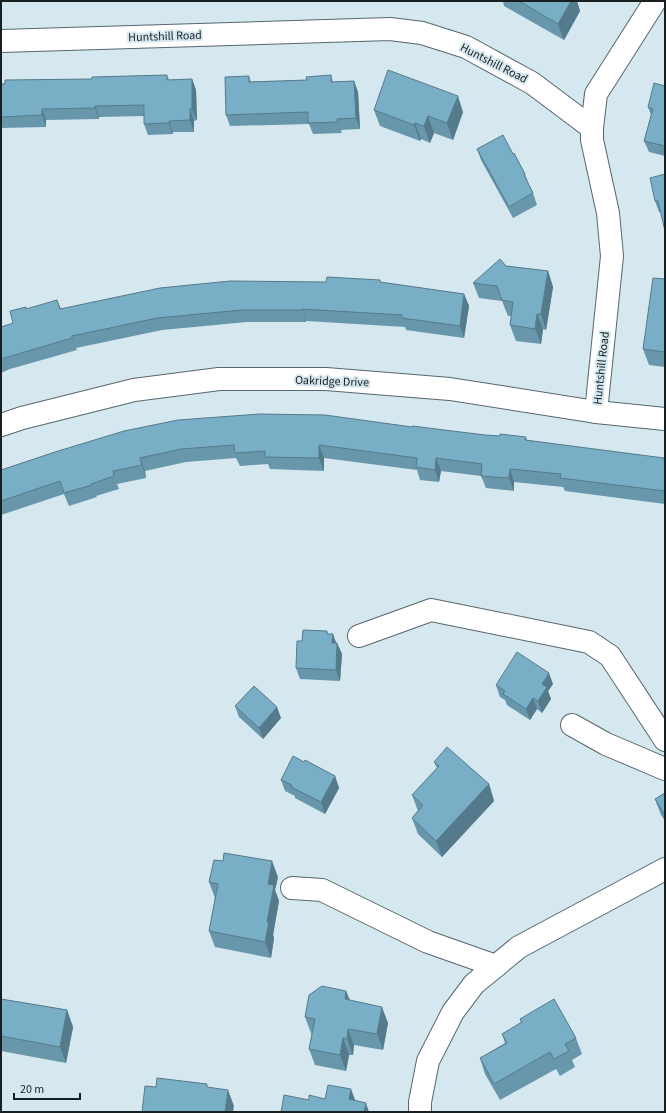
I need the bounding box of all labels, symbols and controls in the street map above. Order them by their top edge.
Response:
street label: Huntshill Road [128,27,202,46]
street label: Huntshill Road [457,39,530,88]
street label: Huntshill Road [589,331,614,406]
street label: Oakridge Drive [295,372,369,391]
scale bar [14,1075,80,1101]
text: 20 m [20,1081,44,1098]

